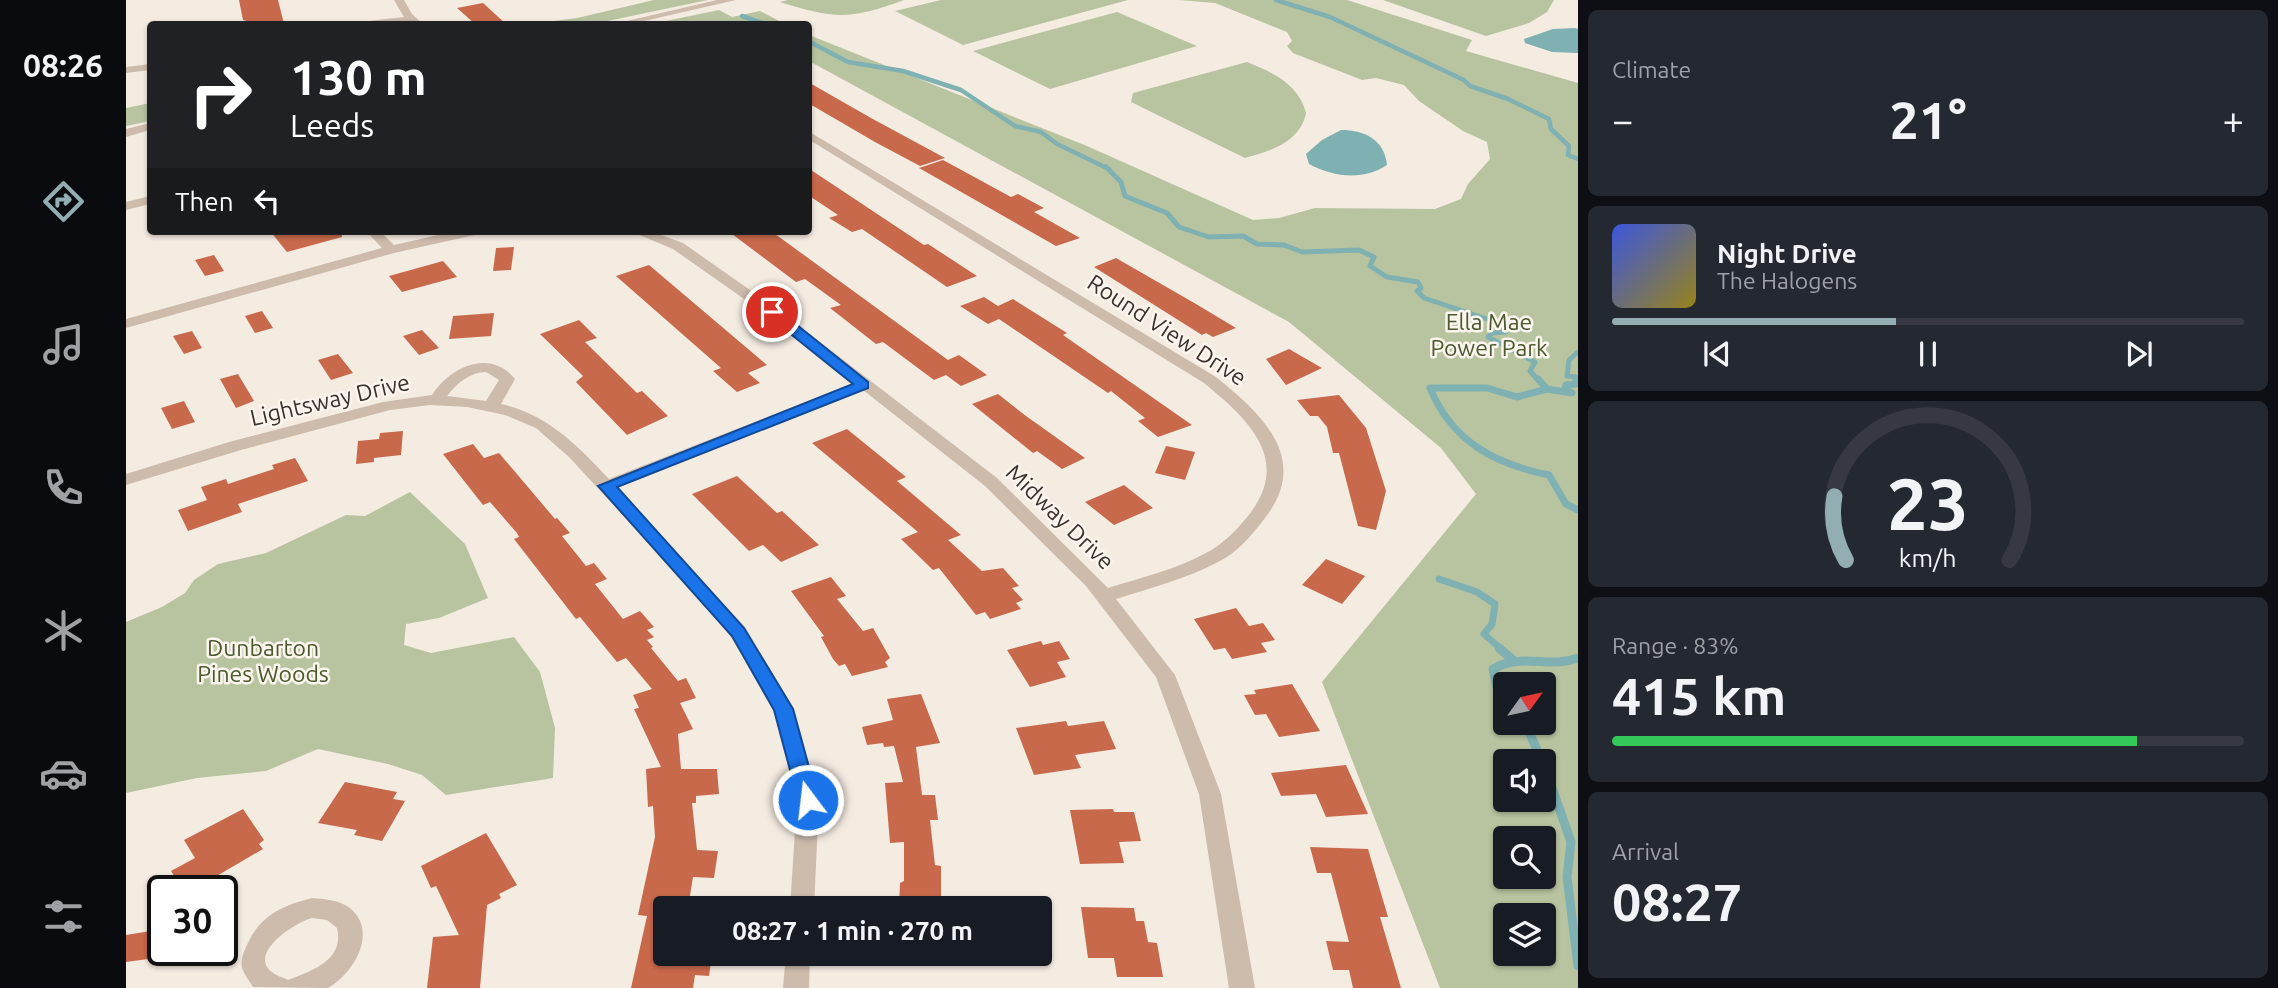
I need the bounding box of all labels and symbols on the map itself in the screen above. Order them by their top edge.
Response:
street label: Round View Drive [1083,269,1251,390]
pin [742,282,802,342]
park label: Ella Mae Power Park [1430,309,1548,360]
street label: Lightsway Drive [248,369,412,430]
street label: Midway Drive [1002,459,1119,574]
park label: Dunbarton Pines Woods [197,635,329,686]
north arrow [1493,672,1556,735]
position arrow [771,763,845,837]
speed limit sign: 30 [147,875,238,966]

